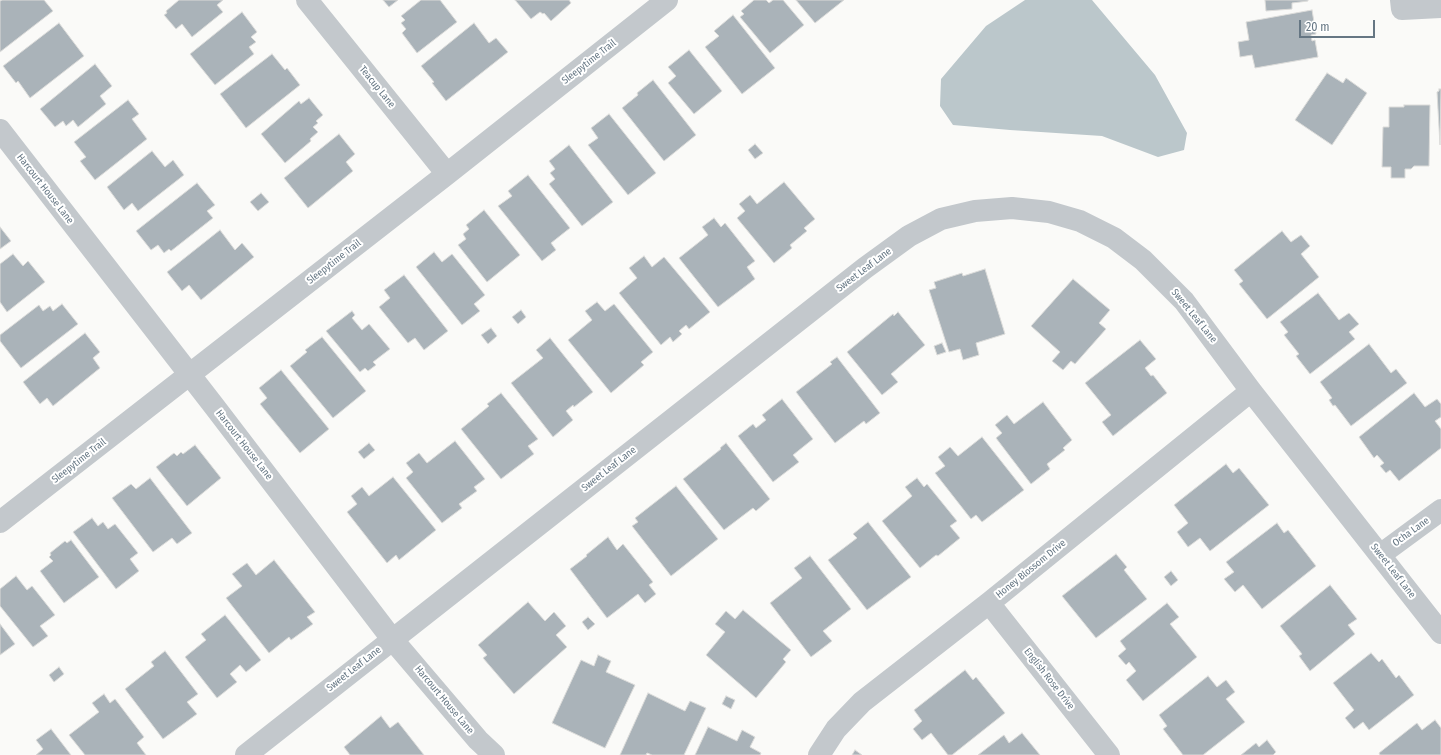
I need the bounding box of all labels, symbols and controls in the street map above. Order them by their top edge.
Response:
scale bar [1301,12,1377,38]
text: 20 m [1306,20,1330,34]
street label: Sleepytime Trail [559,37,619,87]
street label: Teacup Lane [356,64,398,110]
street label: Harcourt House Lane [14,152,76,226]
street label: Sleepytime Trail [304,237,364,287]
street label: Sweet Leaf Lane [834,245,894,295]
street label: Sweet Leaf Lane [1169,287,1219,345]
street label: Harcourt House Lane [213,408,275,482]
street label: Sleepytime Trail [49,436,109,486]
street label: Sweet Leaf Lane [579,444,639,494]
street label: Ocha Lane [1390,515,1432,549]
street label: Honey Blossom Drive [994,537,1068,601]
street label: Sweet Leaf Lane [1368,541,1418,601]
street label: Sweet Leaf Lane [324,644,384,694]
street label: English Rose Drive [1021,646,1077,712]
street label: Harcourt House Lane [412,663,476,737]

